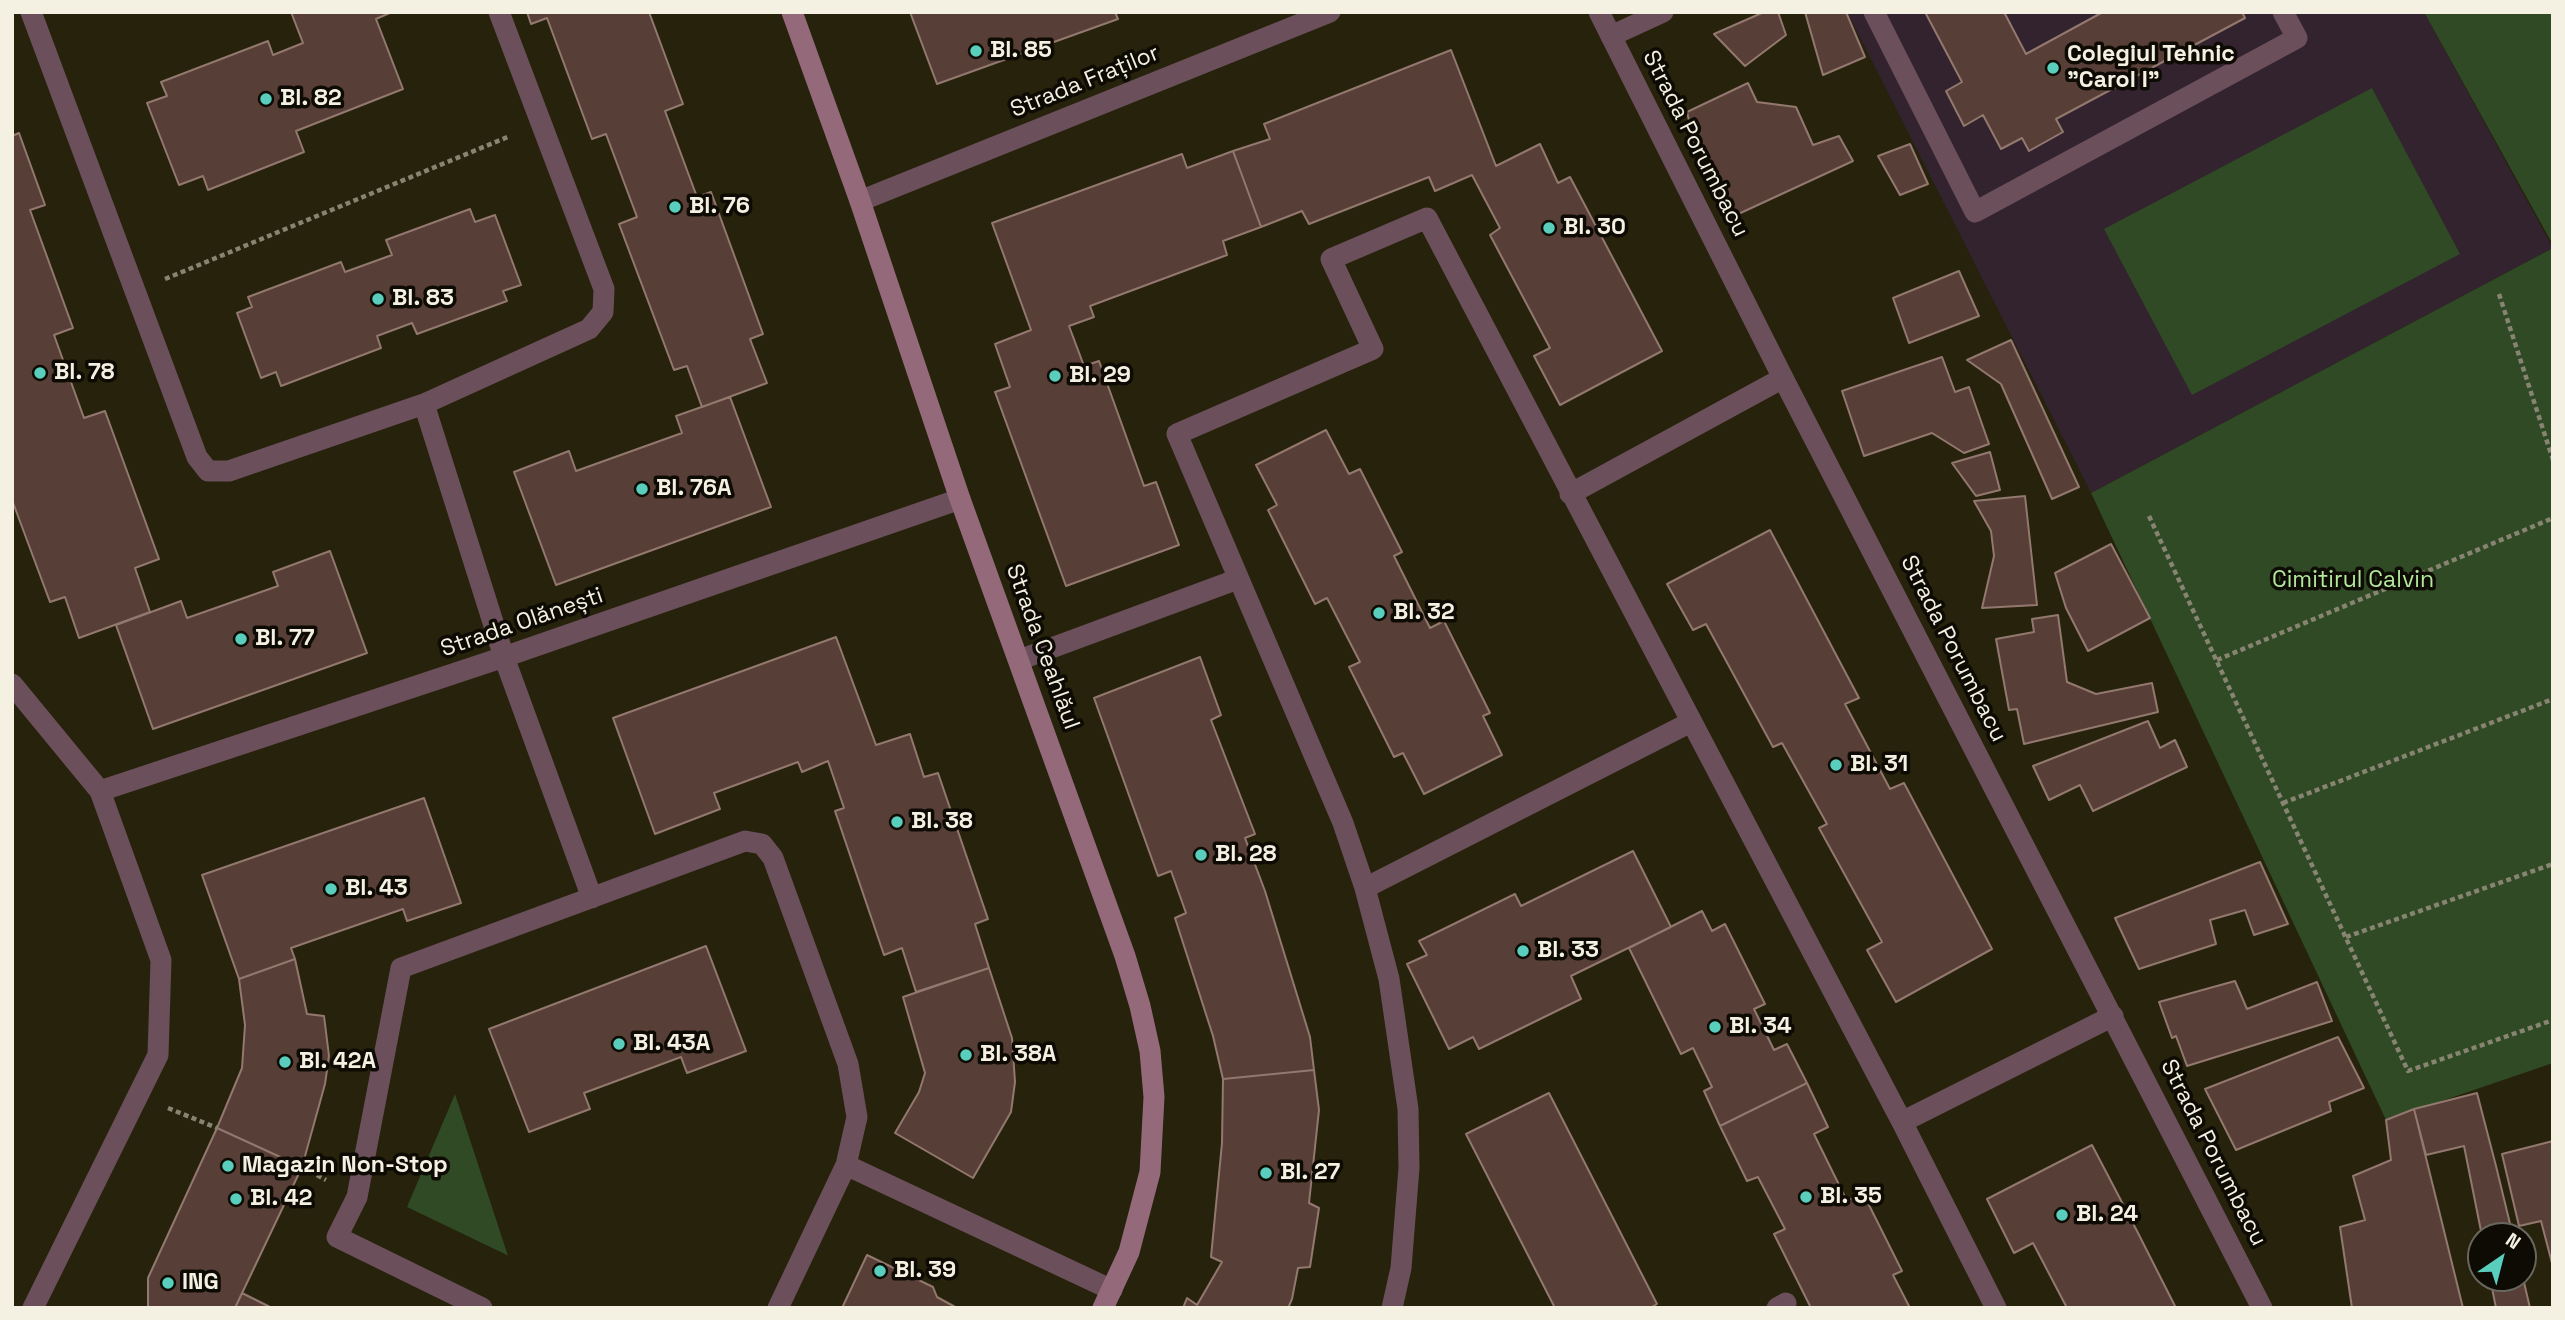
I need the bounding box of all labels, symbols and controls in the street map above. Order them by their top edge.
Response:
place label: Bl. 85 [990,37,1052,65]
street label: Strada Fraților [1007,40,1163,124]
place label: Colegiul Tehnic "Carol I" [2067,41,2235,95]
marker: Bl. 85 [968,43,984,59]
street label: Strada Porumbacu [1636,46,1754,242]
marker: Colegiul Tehnic "Carol I" [2045,60,2061,76]
place label: Bl. 82 [280,85,342,113]
marker: Bl. 82 [258,91,274,107]
place label: Bl. 76 [689,193,750,221]
marker: Bl. 76 [667,199,683,215]
place label: Bl. 30 [1563,214,1626,242]
marker: Bl. 30 [1541,220,1557,236]
place label: Bl. 83 [392,285,454,313]
marker: Bl. 83 [370,291,386,307]
place label: Bl. 78 [54,359,115,387]
place label: Bl. 29 [1069,362,1131,390]
marker: Bl. 78 [32,365,48,381]
marker: Bl. 29 [1047,368,1063,384]
place label: Bl. 76A [656,475,732,503]
marker: Bl. 76A [634,481,650,497]
street label: Strada Porumbacu [1894,551,2012,747]
street label: Strada Ceahlăul [999,561,1085,733]
park label: Cimitirul Calvin [2272,567,2434,595]
street label: Strada Olănești [437,582,607,664]
place label: Bl. 32 [1393,599,1455,627]
marker: Bl. 32 [1371,605,1387,621]
place label: Bl. 77 [255,625,315,653]
marker: Bl. 77 [233,631,249,647]
place label: Bl. 31 [1850,751,1908,779]
marker: Bl. 31 [1828,757,1844,773]
place label: Bl. 38 [911,808,973,836]
marker: Bl. 38 [889,814,905,830]
place label: Bl. 28 [1215,841,1277,869]
marker: Bl. 28 [1193,847,1209,863]
place label: Bl. 43 [345,875,408,903]
marker: Bl. 43 [323,881,339,897]
place label: Bl. 33 [1537,937,1599,965]
marker: Bl. 33 [1515,943,1531,959]
place label: Bl. 34 [1729,1013,1792,1041]
marker: Bl. 34 [1707,1019,1723,1035]
place label: Bl. 43A [633,1030,710,1058]
marker: Bl. 43A [611,1036,627,1052]
place label: Bl. 38A [980,1041,1056,1069]
marker: Bl. 38A [958,1047,974,1063]
place label: Bl. 42A [299,1048,376,1076]
marker: Bl. 42A [277,1054,293,1070]
street label: Strada Porumbacu [2154,1055,2272,1251]
place label: Magazin Non-Stop [242,1152,448,1180]
marker: Magazin Non-Stop [220,1158,236,1174]
place label: Bl. 27 [1280,1159,1340,1187]
marker: Bl. 27 [1258,1165,1274,1181]
place label: Bl. 35 [1820,1183,1882,1211]
place label: Bl. 42 [250,1185,312,1213]
marker: Bl. 35 [1798,1189,1814,1205]
marker: Bl. 42 [228,1191,244,1207]
place label: Bl. 24 [2076,1201,2138,1229]
marker: Bl. 24 [2054,1207,2070,1223]
north arrow [2467,1222,2537,1292]
text: N [2501,1227,2526,1255]
place label: Bl. 39 [894,1257,956,1285]
marker: Bl. 39 [872,1263,888,1279]
place label: ING [182,1269,219,1297]
marker: ING [160,1275,176,1291]

